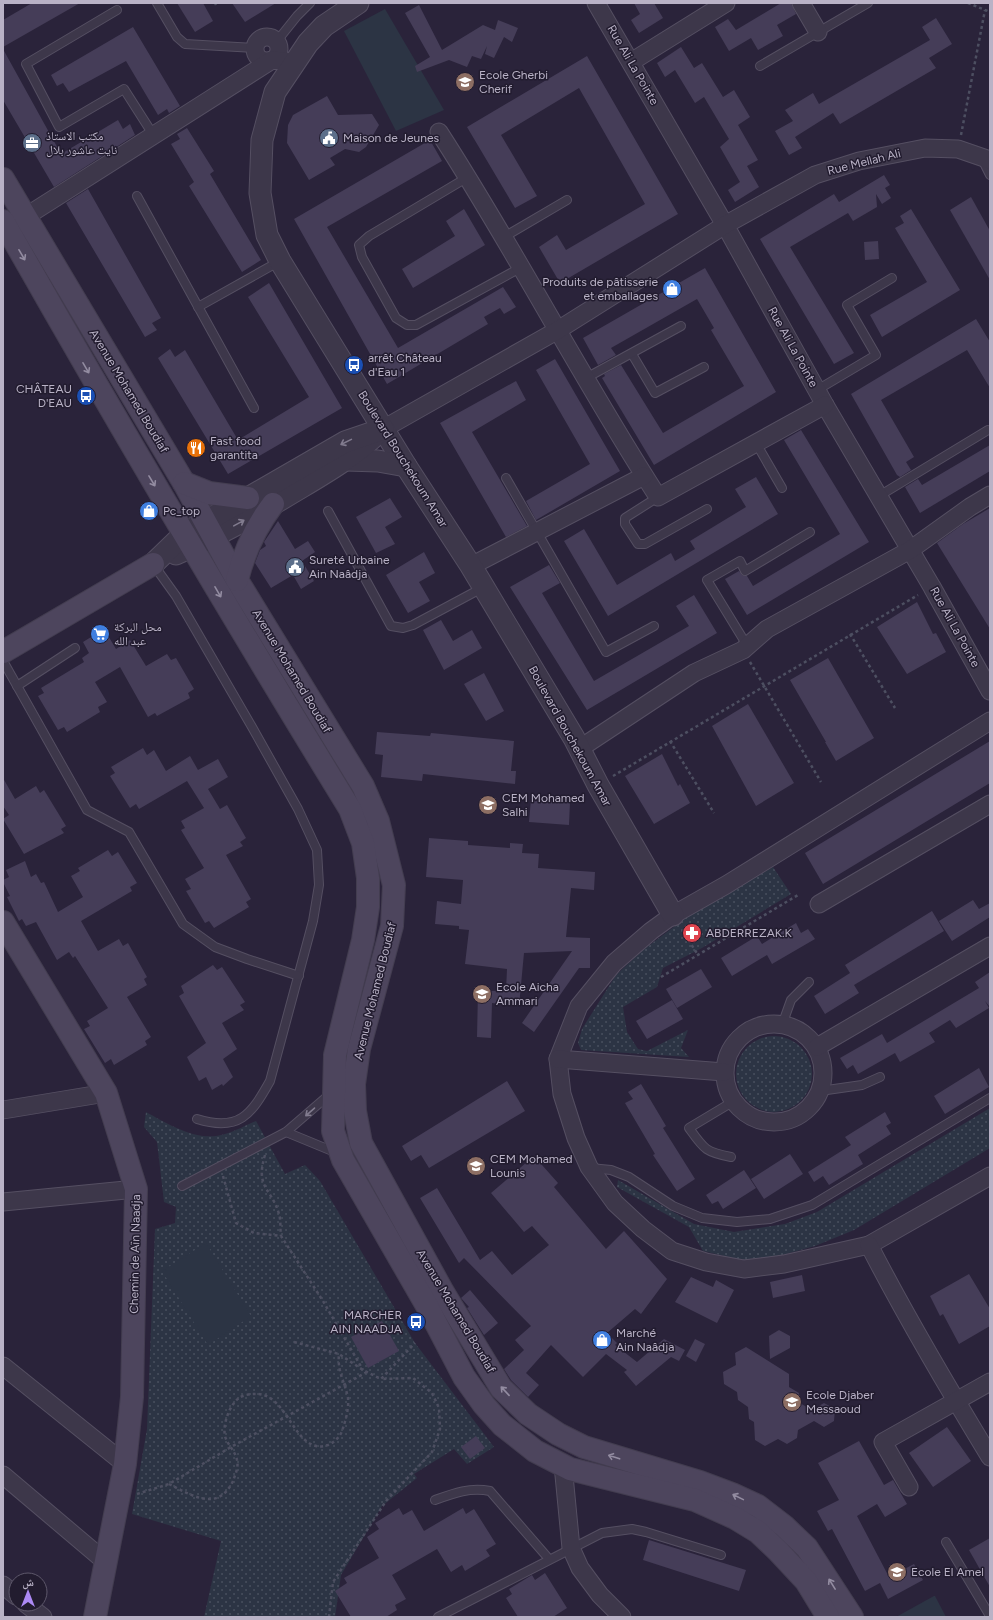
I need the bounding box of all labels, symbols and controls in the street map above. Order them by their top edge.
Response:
street label: Rue Ali La Pointe [604,23,662,108]
place label: Ecole Gherbi Cherif [479,68,548,96]
school or university icon: Ecole Gherbi Cherif [454,71,476,93]
public building icon: Maison de Jeunes [318,127,340,149]
place label: مكتب الاستاذ نايت عاشور بلال [46,129,117,157]
place label: Maison de Jeunes [343,131,439,145]
office icon: مكتب الاستاذ نايت عاشور بلال [21,132,43,154]
street label: Rue Mellah Ali [826,146,902,178]
one-way arrow [19,249,27,261]
place label: Produits de pâtisserie et emballages [542,275,658,303]
shop icon: Produits de pâtisserie et emballages [661,278,683,300]
street label: Rue Ali La Pointe [765,304,821,390]
street label: Avenue Mohamed Boudiaf [87,327,172,456]
place label: arrêt Château d'Eau 1 [368,351,442,379]
bus stop icon: arrêt Château d'Eau 1 [343,354,365,376]
one-way arrow [83,362,91,374]
place label: CHÂTEAU D'EAU [16,382,72,410]
bus stop icon: CHÂTEAU D'EAU [75,385,97,407]
street label: Boulevard Bouchekoum Amar [355,388,451,530]
place label: Fast food garantita [210,434,261,462]
restaurant icon: Fast food garantita [185,437,207,459]
one-way arrow [340,439,352,446]
one-way arrow [149,475,157,487]
shop icon: Pc_top [138,500,160,522]
place label: Pc_top [163,504,200,518]
one-way arrow [233,518,245,526]
place label: Sureté Urbaine Ain Naâdja [309,553,390,581]
public building icon: Sureté Urbaine Ain Naâdja [284,556,306,578]
street label: Rue Ali La Pointe [927,584,983,670]
one-way arrow [215,586,223,598]
street label: Avenue Mohamed Boudiaf [250,607,335,736]
place label: محل البركة عبد الله [114,620,162,648]
supermarket icon: محل البركة عبد الله [89,623,111,645]
street label: Boulevard Bouchekoum Amar [526,663,614,809]
place label: CEM Mohamed Salhi [502,791,585,819]
school or university icon: CEM Mohamed Salhi [477,794,499,816]
street label: Avenue Mohamed Boudiaf [351,920,399,1061]
pharmacy icon: ABDERREZAK.K [681,922,703,944]
place label: ABDERREZAK.K [706,926,793,940]
place label: Ecole Aicha Ammari [496,980,559,1008]
school or university icon: Ecole Aicha Ammari [471,983,493,1005]
one-way arrow [304,1107,315,1116]
place label: CEM Mohamed Lounis [490,1152,573,1180]
school or university icon: CEM Mohamed Lounis [465,1155,487,1177]
street label: Chemin de Aïn Naadja [127,1194,143,1314]
street label: Avenue Mohamed Boudiaf [414,1247,499,1376]
place label: MARCHER AIN NAADJA [330,1308,402,1336]
bus stop icon: MARCHER AIN NAADJA [405,1311,427,1333]
place label: Marché Ain Naâdja [616,1326,674,1354]
shop icon: Marché Ain Naâdja [591,1329,613,1351]
one-way arrow [500,1386,509,1396]
place label: Ecole Djaber Messaoud [806,1388,874,1416]
school or university icon: Ecole Djaber Messaoud [781,1391,803,1413]
one-way arrow [608,1453,621,1460]
one-way arrow [732,1493,744,1500]
school or university icon: Ecole El Amel [886,1561,908,1583]
place label: Ecole El Amel [911,1565,984,1579]
north arrow [8,1572,48,1612]
text: ش [22,1576,34,1590]
one-way arrow [827,1578,835,1590]

